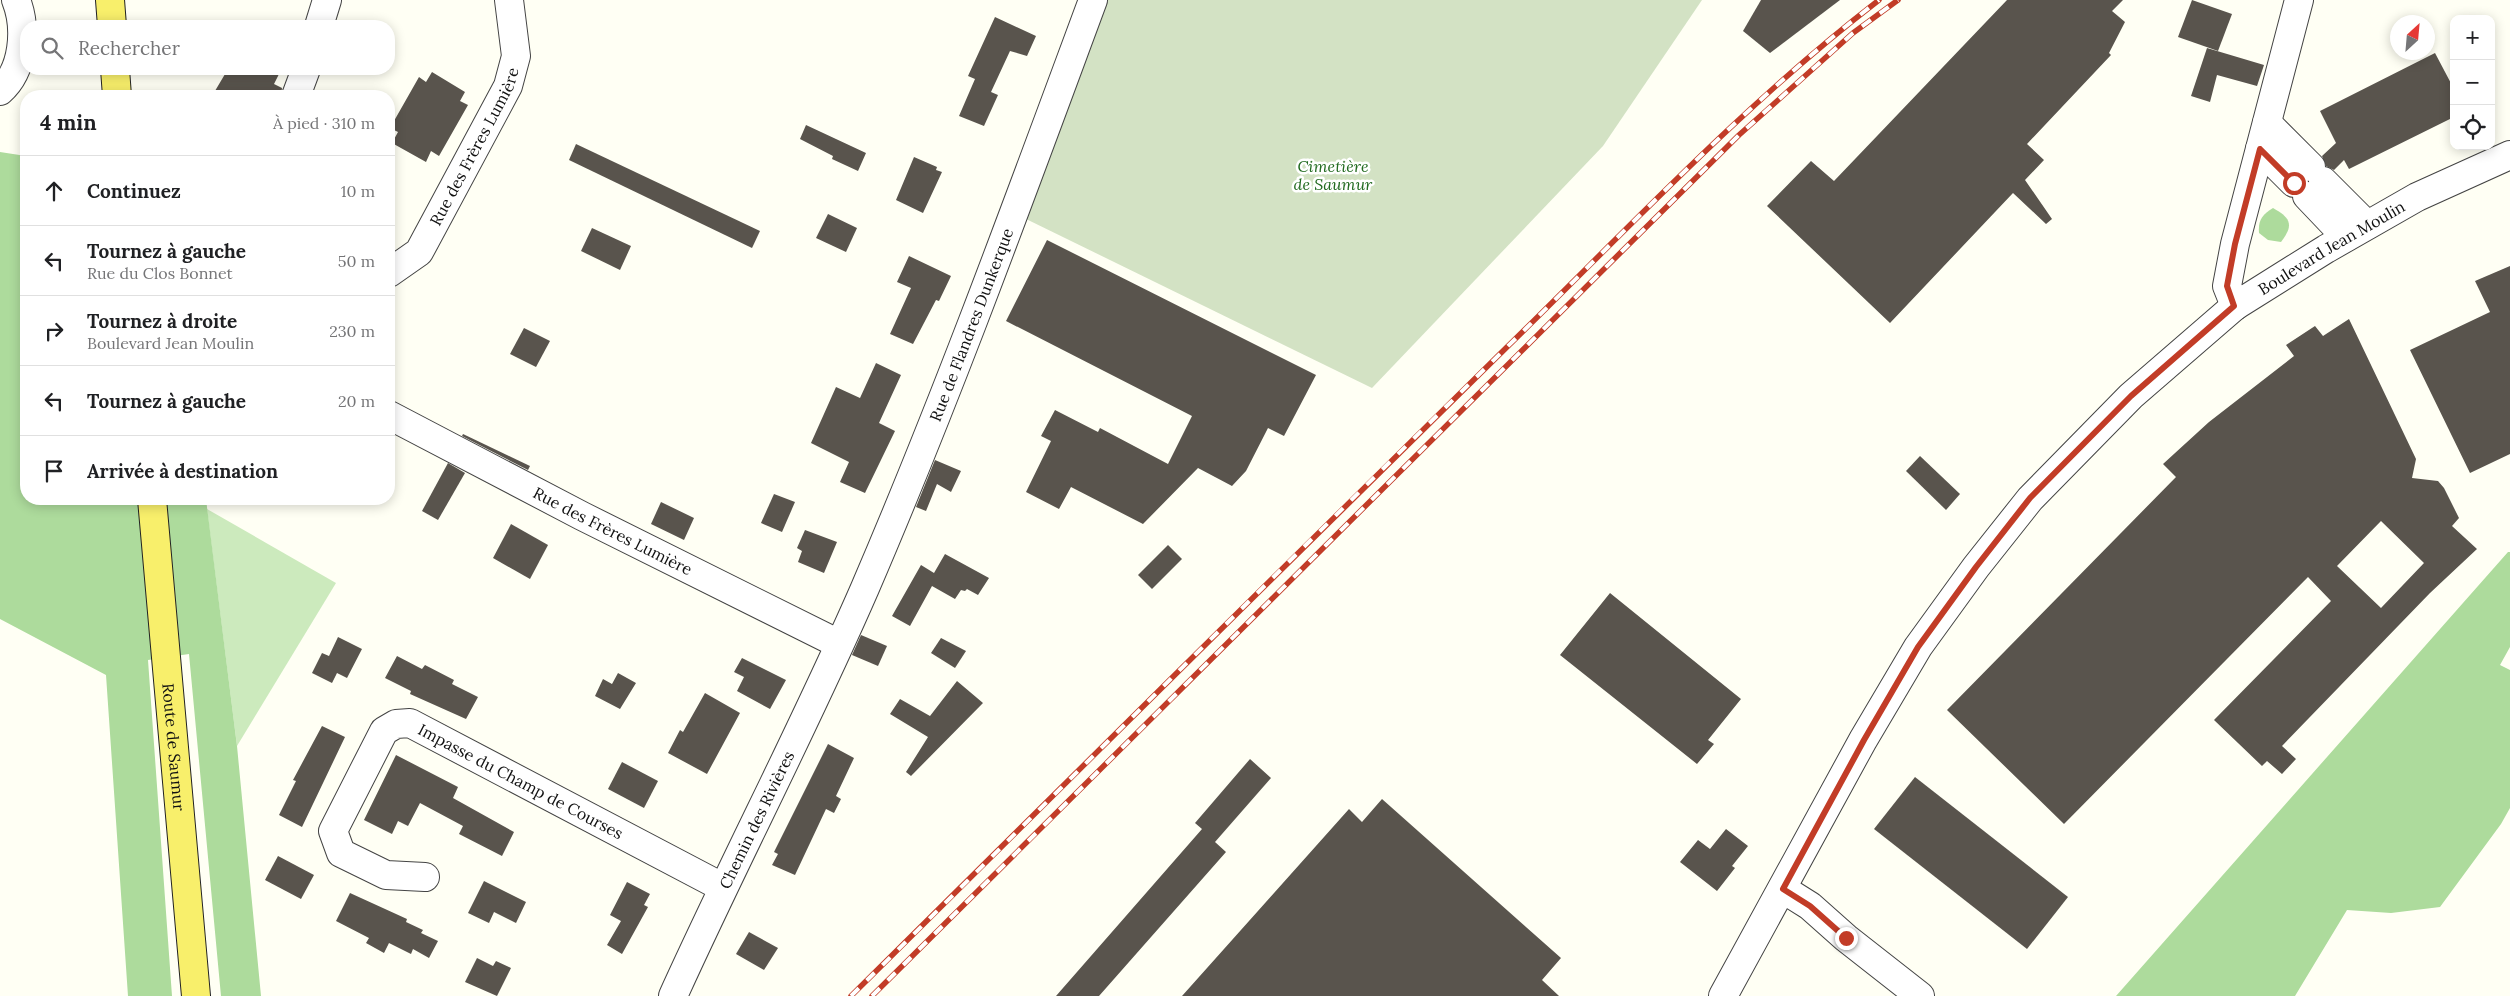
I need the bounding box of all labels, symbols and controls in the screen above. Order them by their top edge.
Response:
north arrow [2390,15,2435,60]
map controls [2450,15,2495,150]
button: + [2450,15,2495,60]
search box [20,20,395,75]
icon: search [38,34,66,62]
text: Rechercher [78,36,180,60]
button: − [2450,60,2495,105]
street label: Rue des Frères Lumière [425,65,523,229]
button: locate [2450,105,2495,150]
text: 4 min [40,109,97,136]
text: À pied · 310 m [273,113,375,133]
park label: Cimetière de Saumur [1294,156,1373,194]
route start [2283,172,2306,195]
icon: ahead [40,177,68,205]
text: Continuez [87,179,181,203]
text: 10 m [341,181,375,201]
street label: Boulevard Jean Moulin [2254,196,2408,299]
street label: Rue de Flandres Dunkerque [925,225,1018,424]
text: Tournez à gauche [87,239,246,263]
icon: left [40,247,68,275]
text: 50 m [338,251,375,271]
text: Rue du Clos Bonnet [87,263,233,283]
text: Tournez à droite [87,309,237,333]
icon: right [40,317,68,345]
text: 230 m [329,321,375,341]
text: Boulevard Jean Moulin [87,333,254,353]
icon: left [40,387,68,415]
text: Tournez à gauche [87,389,246,413]
text: 20 m [338,391,375,411]
icon: arrive [40,457,68,485]
text: Arrivée à destination [87,459,278,483]
street label: Rue des Frères Lumière [530,482,696,579]
street label: Route de Saumur [158,682,190,812]
street label: Impasse du Champ de Courses [415,719,627,843]
street label: Chemin des Rivières [715,748,798,892]
route end [1835,927,1858,950]

